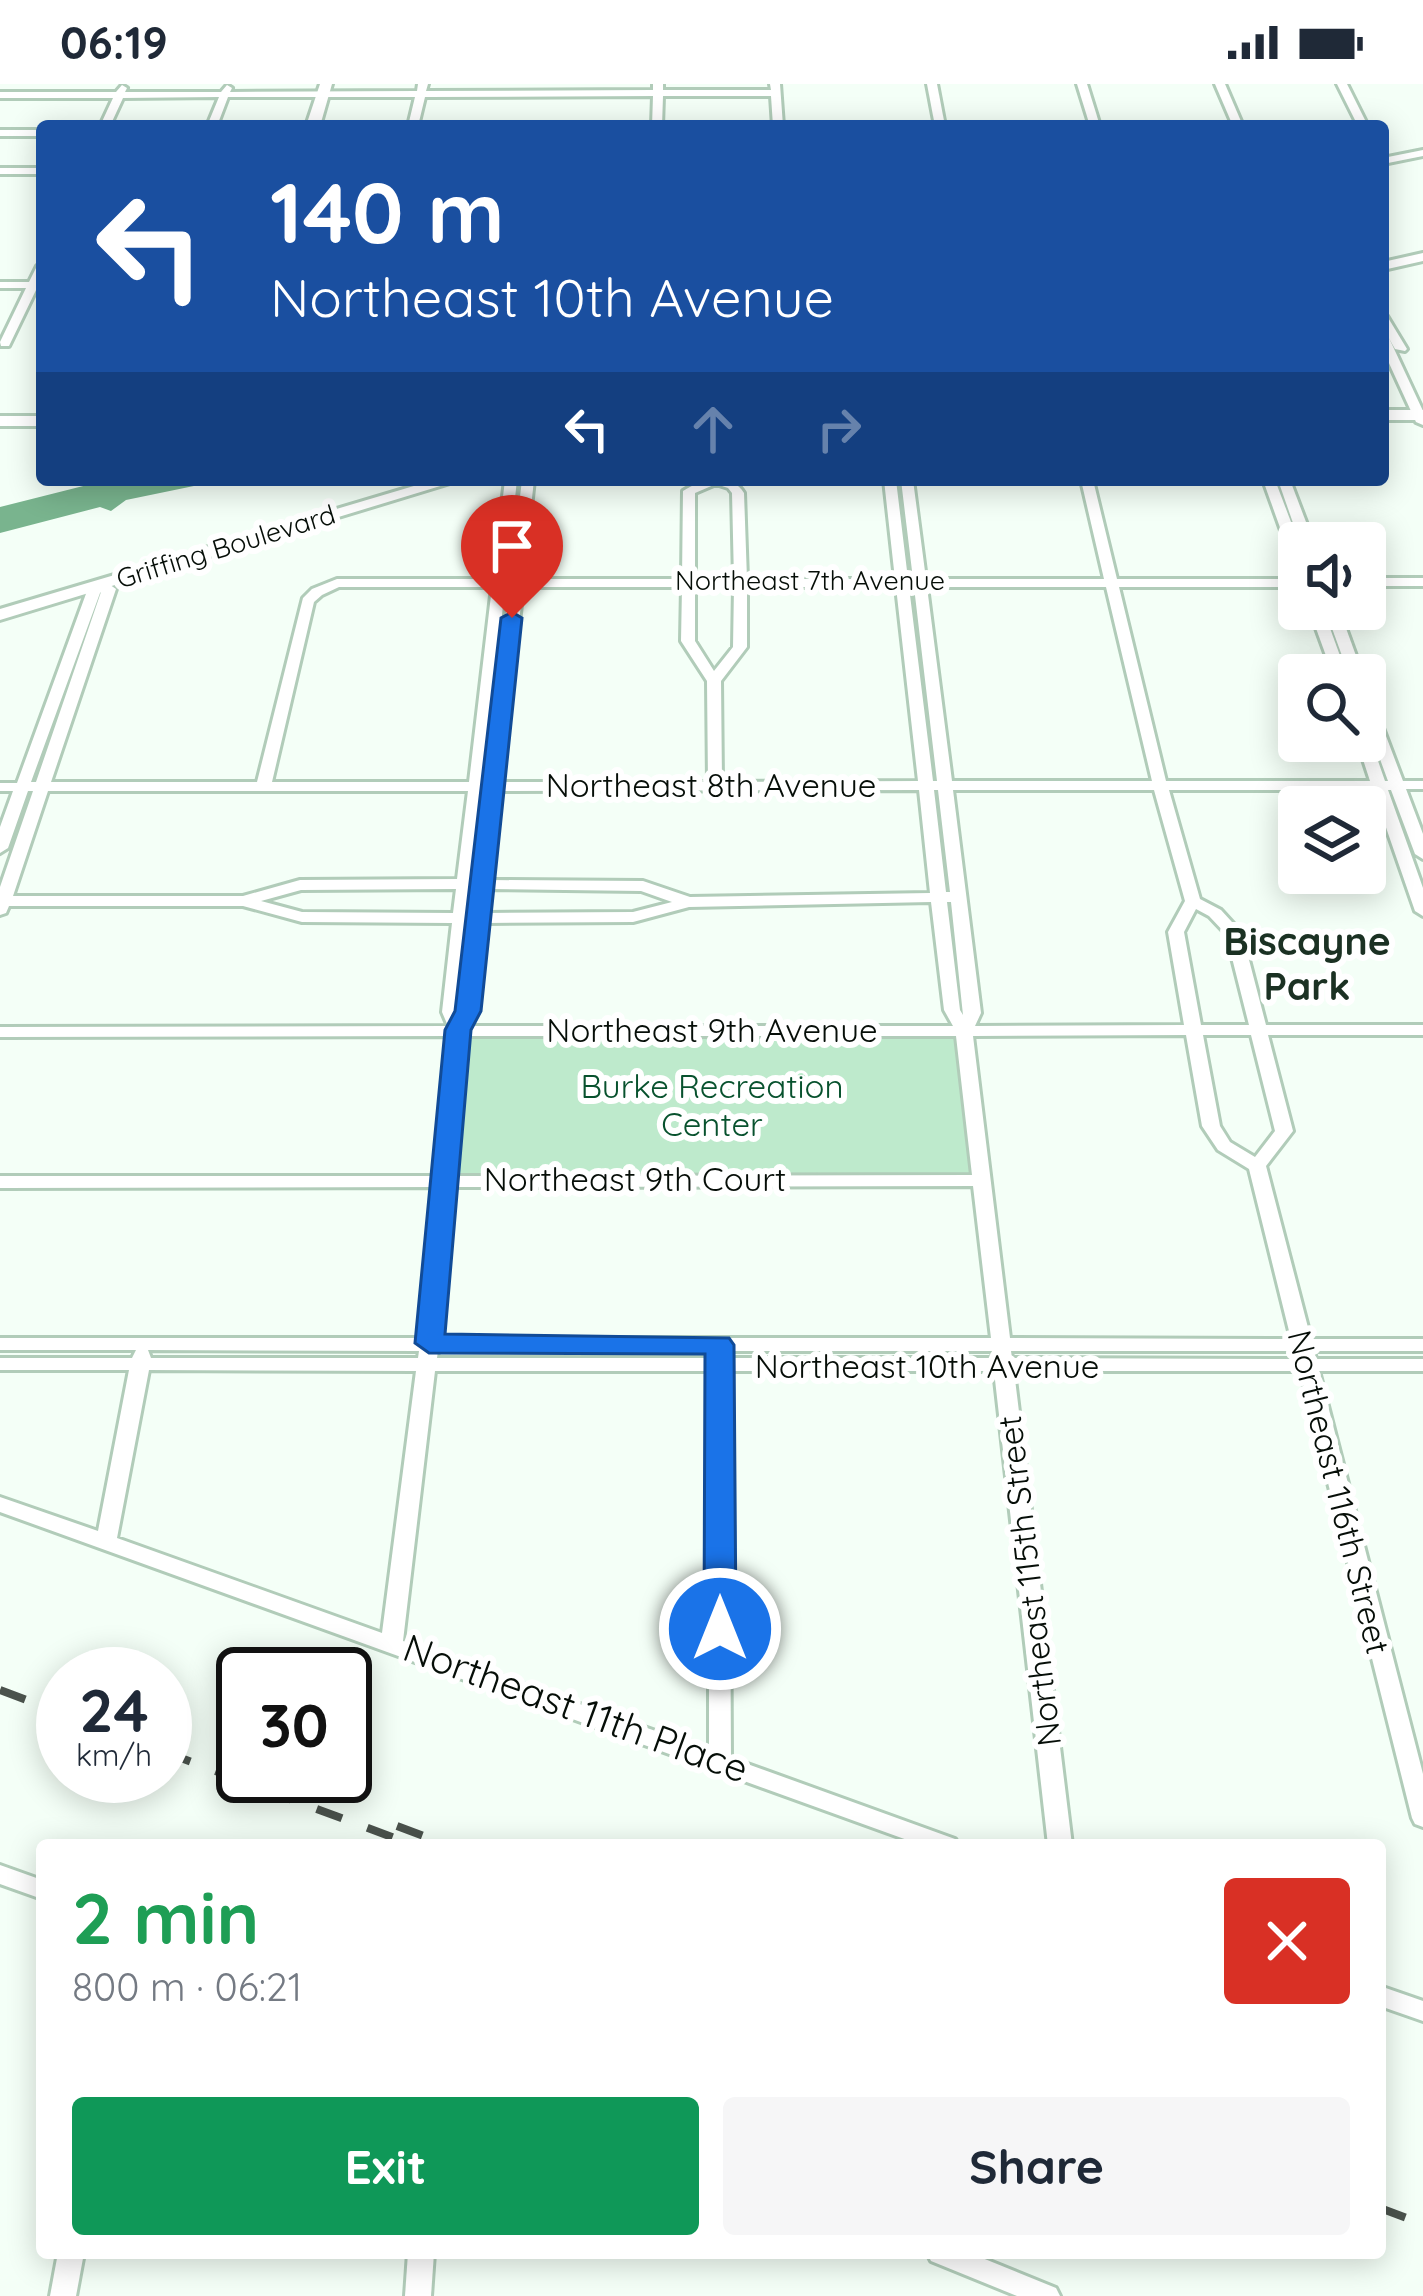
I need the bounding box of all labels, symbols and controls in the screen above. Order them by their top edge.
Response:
text: 06:19 [60,14,168,70]
text: 140 m [270,159,505,264]
icon: left [72,168,228,324]
text: Northeast 10th Avenue [270,263,834,331]
icon: left [554,396,620,462]
icon: ahead [680,396,746,462]
icon: right [806,396,872,462]
pin [461,495,563,618]
street label: Griffing Boulevard [112,497,339,595]
icon: arrive [479,513,545,579]
map controls [1278,522,1386,894]
button: sound [1278,522,1386,630]
street label: Northeast 7th Avenue [675,563,945,597]
button: search [1278,654,1386,762]
street label: Northeast 8th Avenue [546,764,876,805]
button: layers [1278,786,1386,894]
district label: Biscayne Park [1223,916,1391,1010]
street label: Northeast 9th Avenue [546,1009,878,1050]
park label: Burke Recreation Center [580,1065,844,1144]
street label: Northeast 9th Court [484,1158,786,1199]
street label: Northeast 116th Street [1279,1326,1400,1658]
street label: Northeast 10th Avenue [755,1345,1099,1386]
street label: Northeast 115th Street [988,1414,1069,1749]
position arrow [657,1566,783,1692]
street label: Northeast 11th Place [397,1622,755,1793]
speed limit sign: 30 [216,1647,372,1803]
text: 24 [79,1672,149,1747]
text: km/h [76,1736,152,1774]
text: 2 min [72,1872,259,1962]
button: close [1224,1878,1350,2004]
text: 800 m · 06:21 [72,1962,302,2011]
button: Exit [72,2097,699,2235]
button: Share [723,2097,1350,2235]

